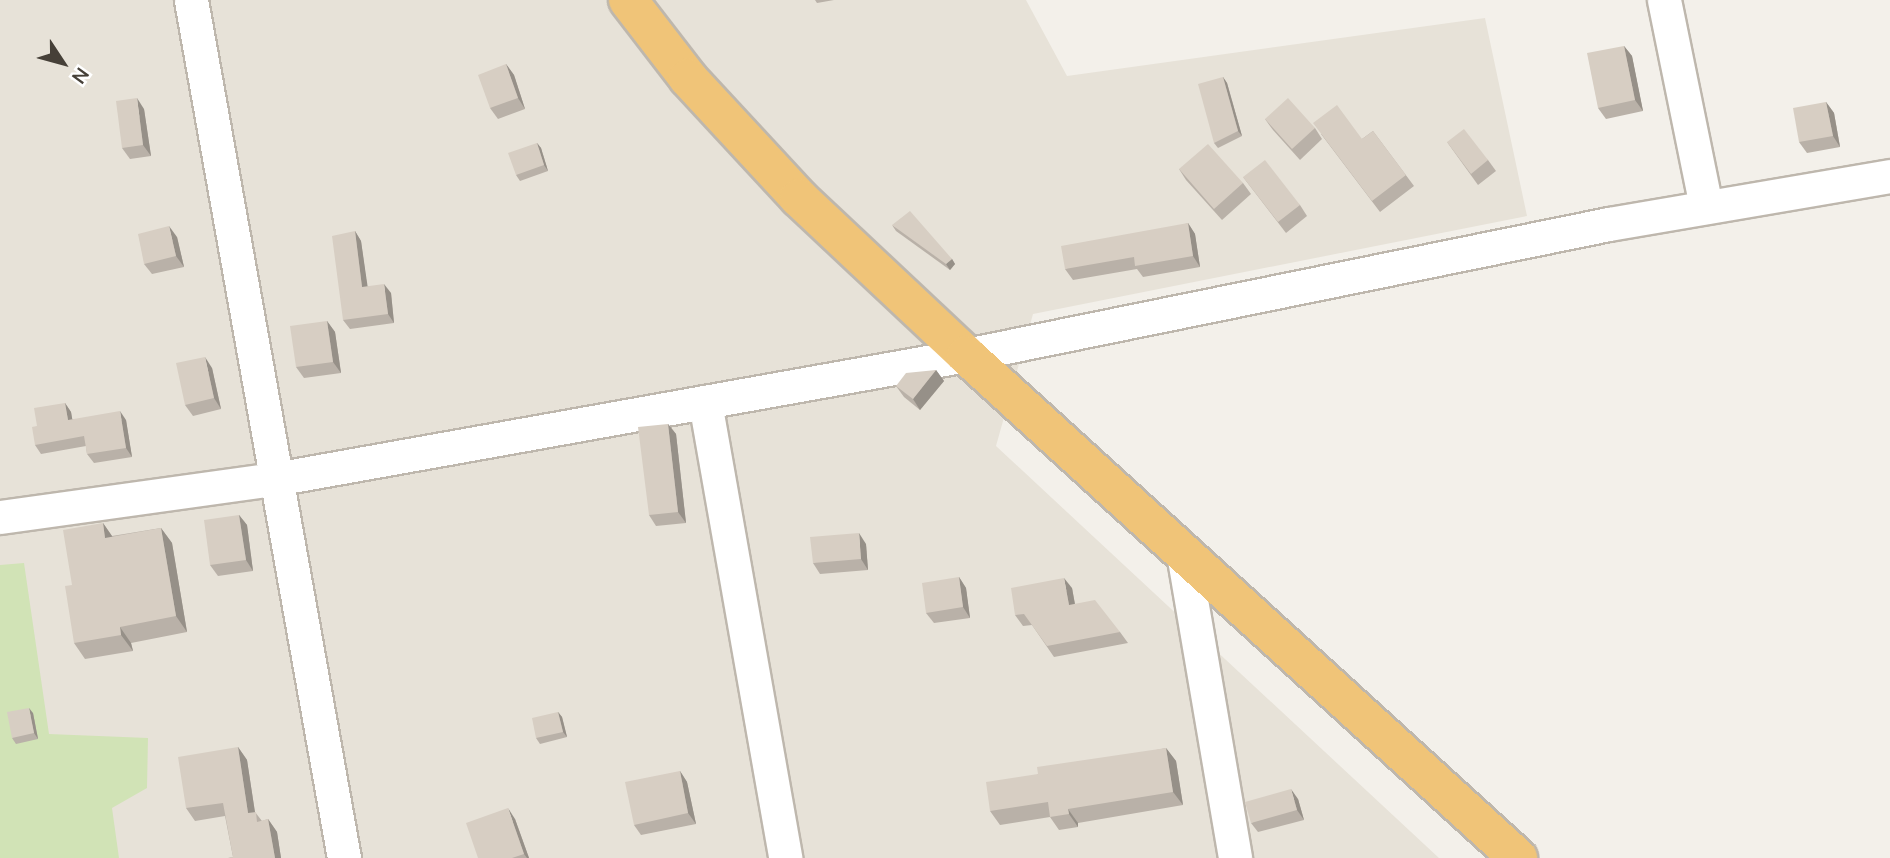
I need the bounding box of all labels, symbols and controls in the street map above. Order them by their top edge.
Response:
north arrow [28,28,98,98]
text: N [65,62,95,89]

